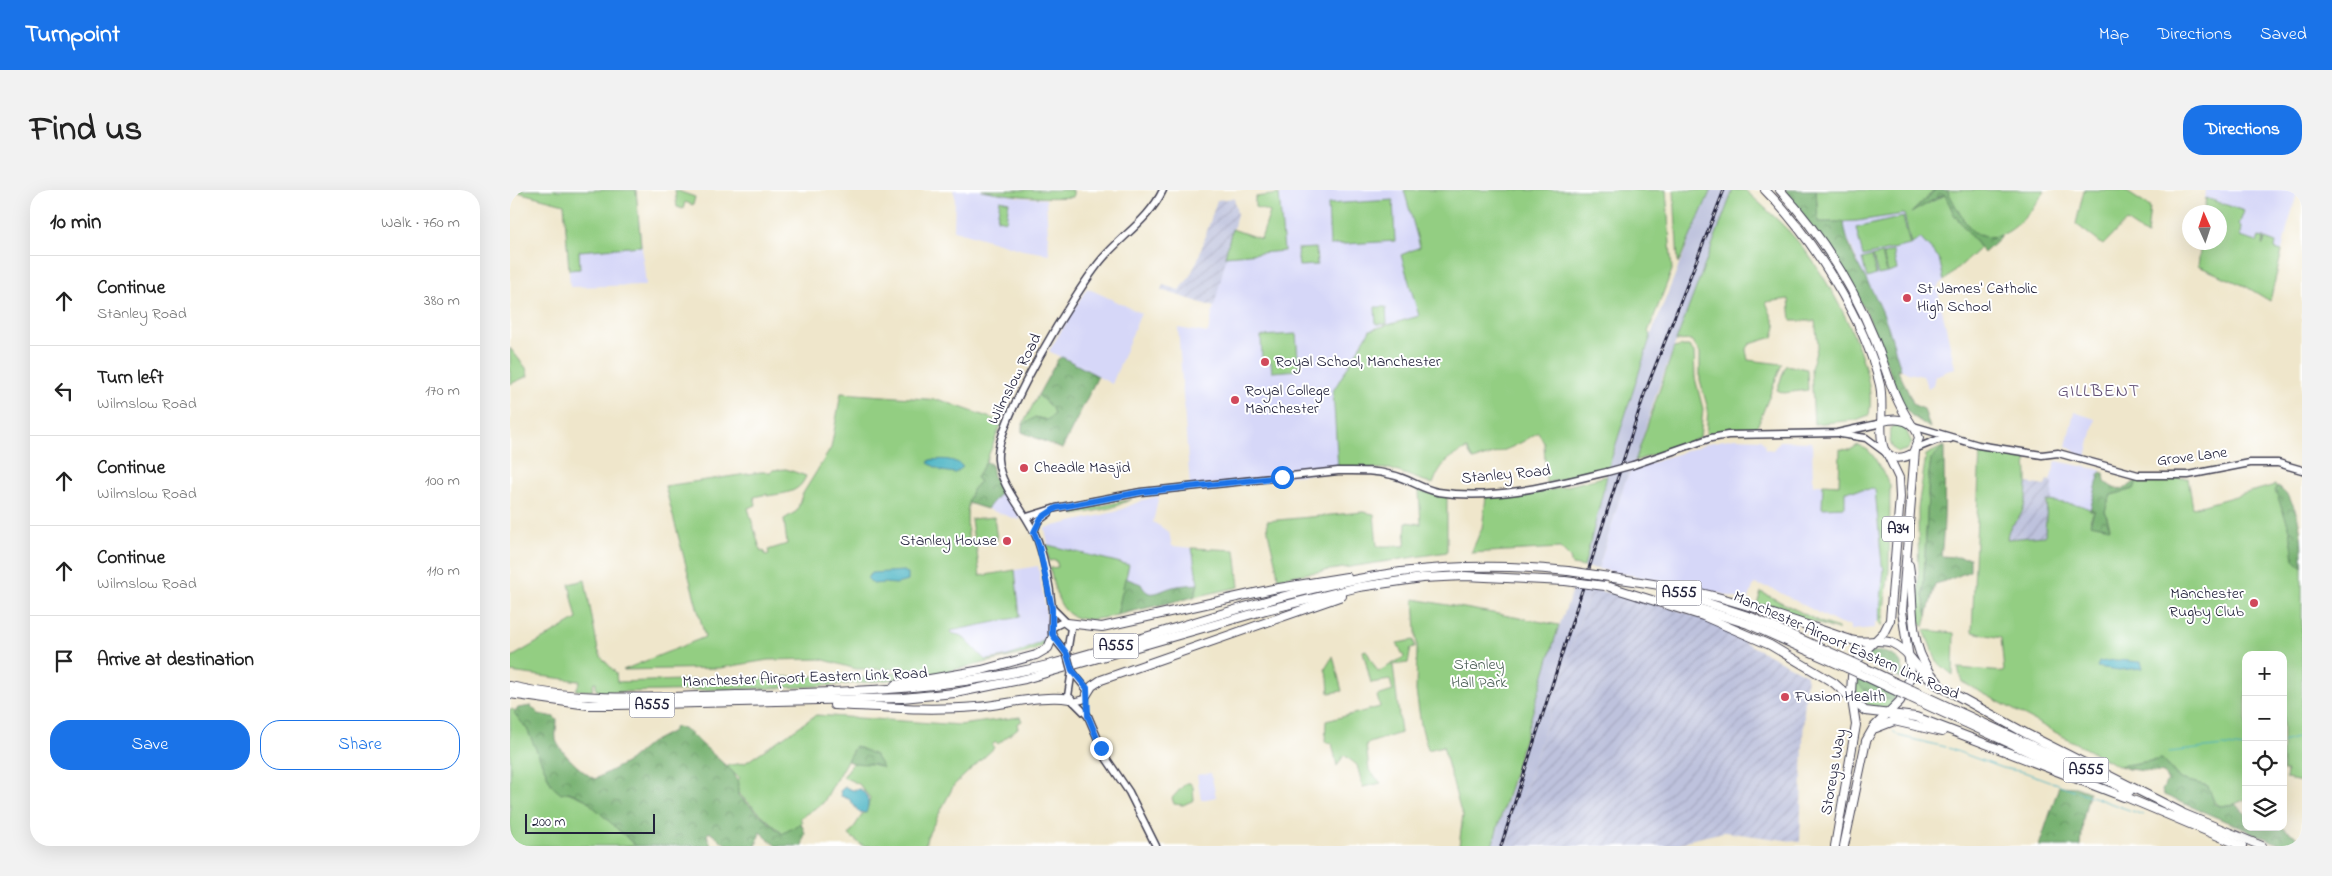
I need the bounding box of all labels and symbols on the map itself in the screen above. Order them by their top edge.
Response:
north arrow [2182,205,2227,250]
place label: St James' Catholic High School [1917,277,2038,319]
marker: St James' Catholic High School [1901,292,1913,304]
street label: Wilmslow Road [982,329,1048,429]
place label: Royal School, Manchester [1275,350,1441,374]
marker: Royal School, Manchester [1259,356,1271,368]
place label: Royal College Manchester [1245,379,1331,421]
district label: GILLBENT [2058,379,2140,405]
marker: Royal College Manchester [1229,394,1241,406]
street label: Grove Lane [2155,441,2229,473]
place label: Cheadle Masjid [1034,456,1131,480]
street label: Stanley Road [1460,459,1552,491]
marker: Cheadle Masjid [1018,462,1030,474]
route start [1271,466,1294,489]
road number: A34 [1882,516,1914,542]
place label: Stanley House [900,529,998,553]
marker: Stanley House [1001,535,1013,547]
road number: A555 [1656,580,1702,606]
place label: Manchester Rugby Club [2169,582,2245,624]
street label: Manchester Airport Eastern Link Road [1729,585,1963,707]
marker: Manchester Rugby Club [2248,597,2260,609]
road number: A555 [1094,634,1138,658]
park label: Stanley Hall Park [1451,653,1508,695]
street label: Manchester Airport Eastern Link Road [682,662,928,694]
place label: Fusion Health [1794,685,1885,709]
marker: Fusion Health [1779,691,1791,703]
road number: A555 [630,692,674,718]
street label: Storeys Way [1815,727,1853,817]
route end [1090,737,1113,760]
road number: A555 [2064,758,2108,782]
scale bar [525,811,655,834]

